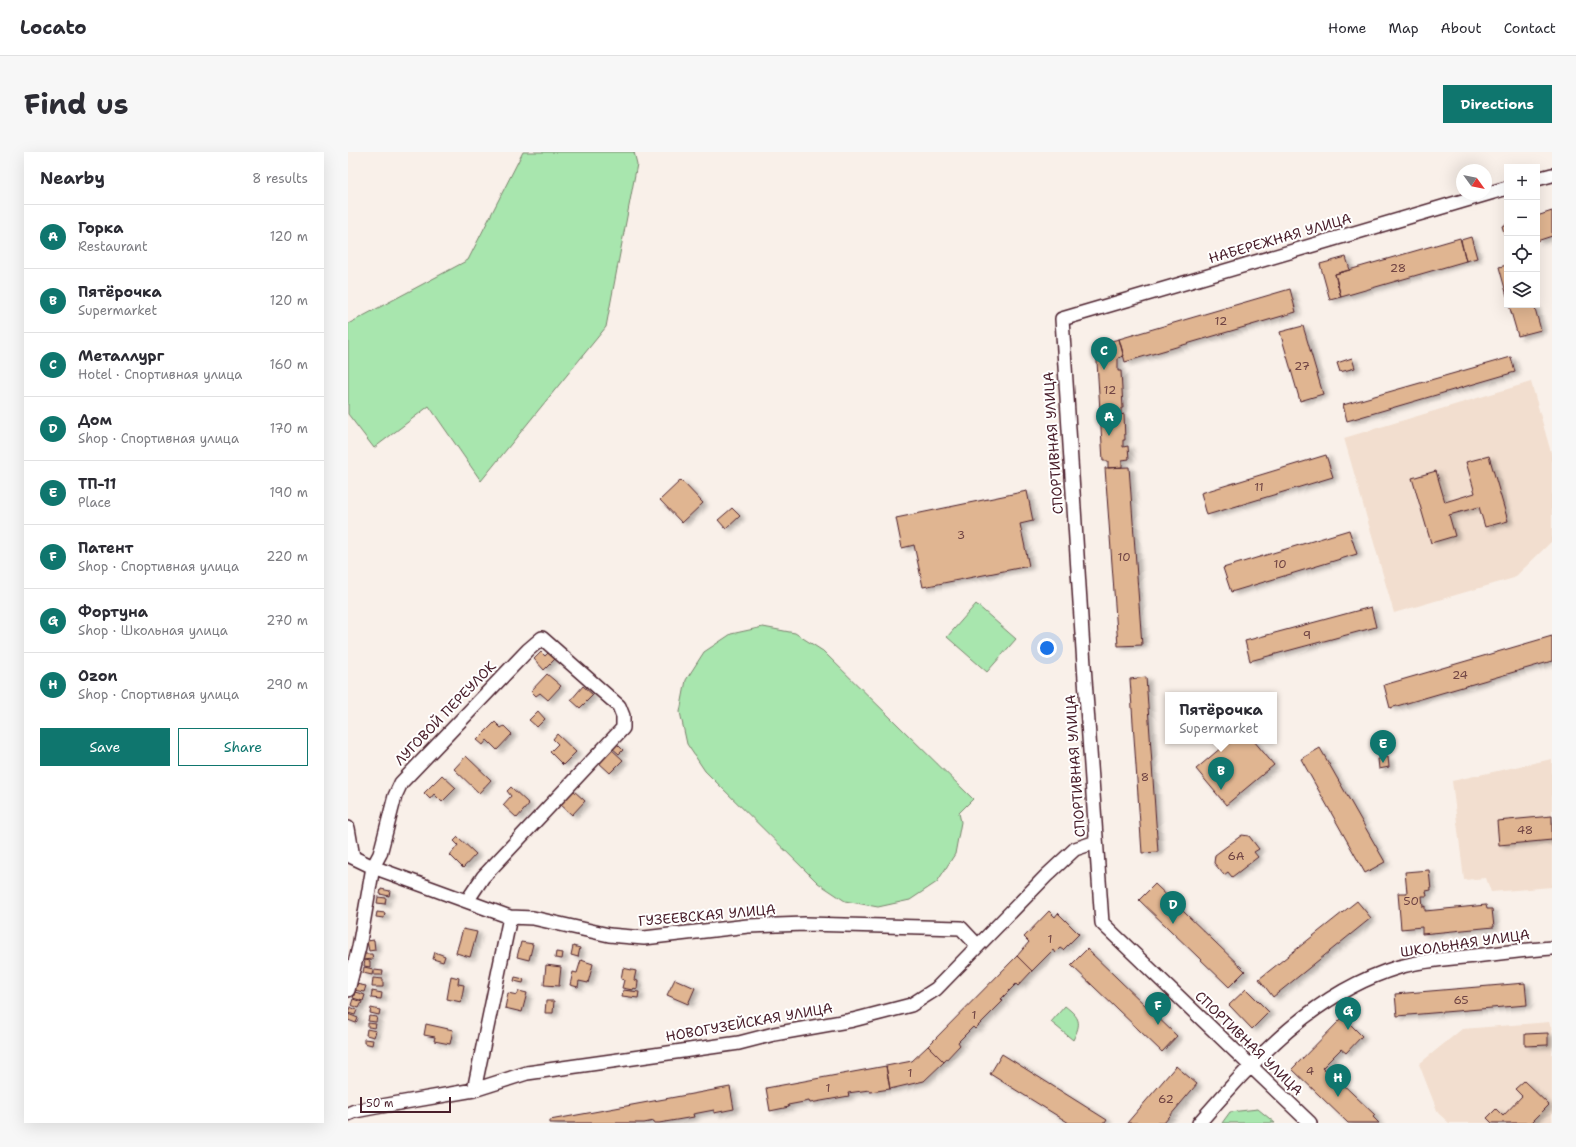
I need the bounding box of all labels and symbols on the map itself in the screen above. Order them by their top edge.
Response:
north arrow [1456,164,1492,200]
street label: НАБЕРЕЖНАЯ УЛИЦА [1207,209,1353,267]
house number: 28 [1390,260,1406,276]
house number: 12 [1215,313,1227,329]
pin: C [1091,337,1117,370]
house number: 27 [1294,358,1310,374]
street label: СПОРТИВНАЯ УЛИЦА [1039,371,1067,515]
house number: 12 [1104,382,1116,398]
pin: A [1096,403,1122,436]
house number: 11 [1254,479,1264,495]
house number: 3 [957,527,965,543]
house number: 10 [1117,549,1131,565]
house number: 10 [1273,556,1287,572]
house number: 9 [1303,627,1311,643]
your location [1037,638,1057,658]
street label: ЛУГОВОЙ ПЕРЕУЛОК [390,657,500,769]
house number: 24 [1452,667,1468,683]
street label: СПОРТИВНАЯ УЛИЦА [1061,694,1089,838]
pin: E [1370,730,1396,763]
pin: B [1208,757,1234,790]
house number: 8 [1141,769,1149,785]
house number: 48 [1517,822,1533,838]
house number: 6А [1227,848,1245,864]
pin: D [1160,891,1186,924]
house number: 50 [1403,893,1419,909]
street label: ГУЗЕЕВСКАЯ УЛИЦА [638,900,776,930]
street label: ШКОЛЬНАЯ УЛИЦА [1399,925,1531,961]
house number: 1 [1047,931,1053,947]
street label: СПОРТИВНАЯ УЛИЦА [1191,987,1307,1099]
pin: F [1145,992,1171,1025]
house number: 65 [1453,992,1469,1008]
pin: G [1335,997,1361,1030]
street label: НОВОГУЗЕЙСКАЯ УЛИЦА [664,998,834,1046]
house number: 1 [971,1007,977,1023]
house number: 4 [1306,1063,1314,1079]
pin: H [1325,1064,1351,1097]
house number: 1 [907,1065,913,1081]
house number: 1 [825,1080,831,1096]
house number: 62 [1158,1091,1174,1107]
scale bar [360,1095,451,1114]

